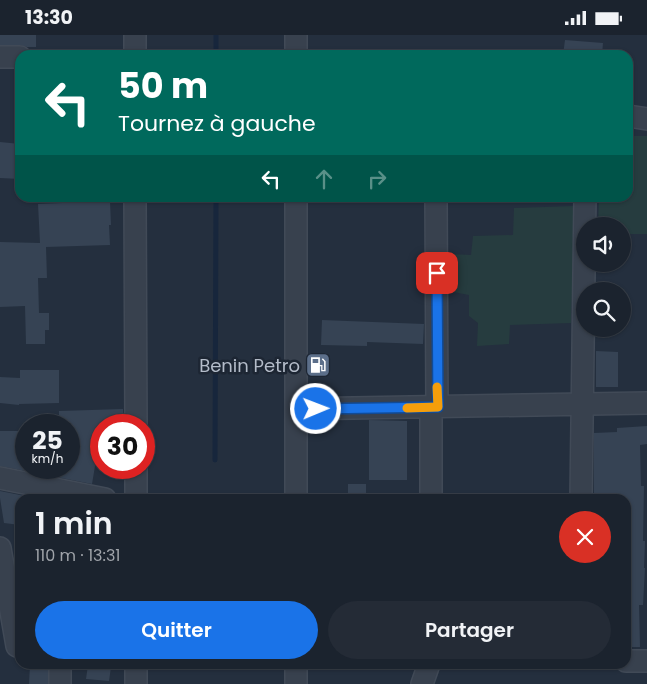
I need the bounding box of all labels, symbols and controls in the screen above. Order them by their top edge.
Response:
text: 13:30 [25,4,73,31]
text: 50 m [118,61,208,110]
icon: left [35,70,100,135]
text: Tournez à gauche [118,108,316,139]
icon: left [257,165,285,193]
icon: ahead [310,165,338,193]
icon: right [363,165,391,193]
map controls [576,217,631,337]
button: sound [576,217,631,272]
pin [416,252,458,294]
icon: arrive [423,259,451,287]
button: search [576,282,631,337]
fuel station icon: Benin Petro [305,352,331,378]
place label: Benin Petro [199,353,300,378]
position arrow [289,382,341,434]
speed limit sign: 30 [90,414,155,479]
text: 25 [32,423,63,458]
text: km/h [32,450,63,467]
text: 1 min [35,502,113,545]
button: close [559,511,611,563]
text: 110 m · 13:31 [35,544,120,567]
button: Quitter [35,601,318,659]
button: Partager [328,601,611,659]

